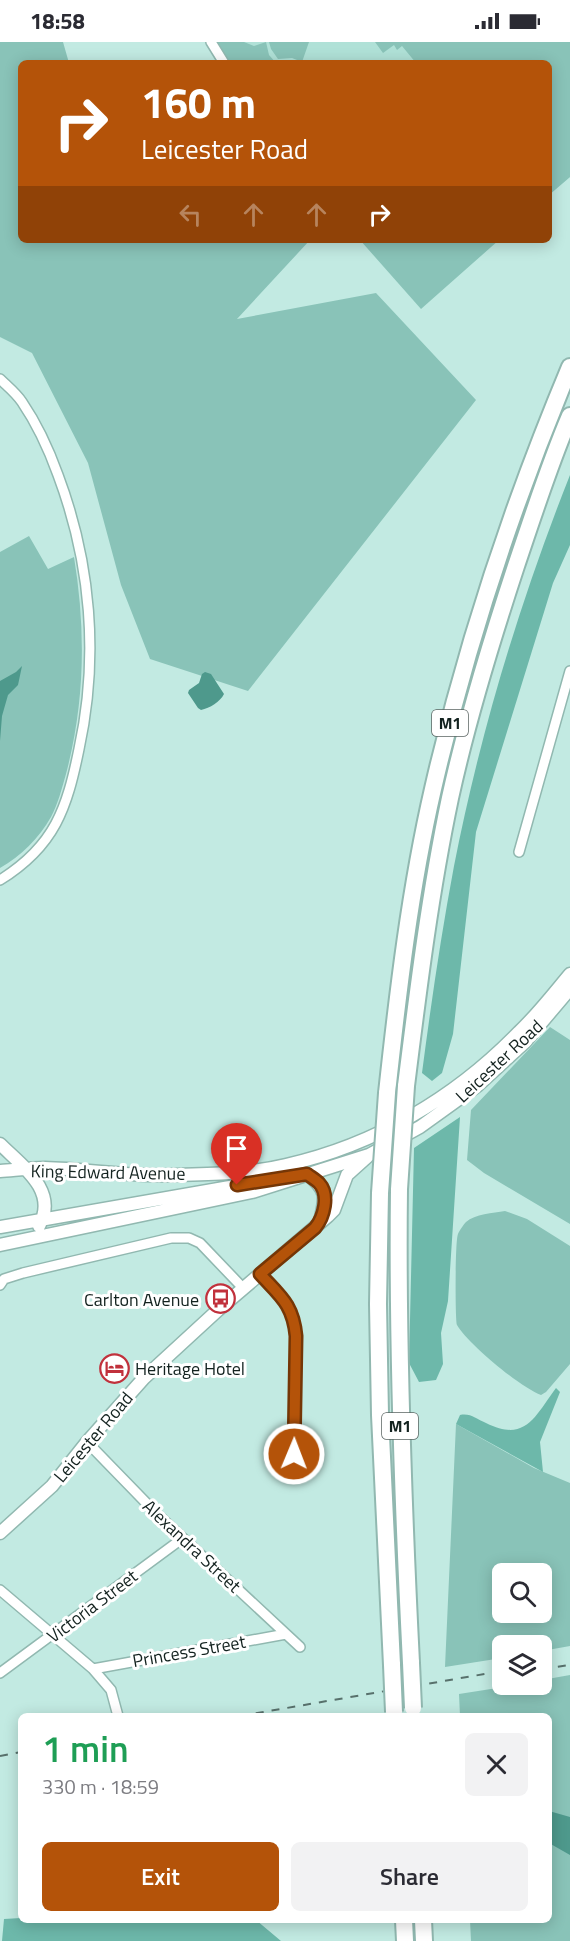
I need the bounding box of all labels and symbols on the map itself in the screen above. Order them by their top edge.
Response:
road number: M1 [432,710,468,736]
street label: Leicester Road [449,1013,549,1109]
pin [211,1123,262,1185]
street label: King Edward Avenue [30,1157,186,1187]
bus stop icon: Carlton Avenue [204,1283,236,1315]
place label: Carlton Avenue [84,1286,199,1313]
hotel icon: Heritage Hotel [98,1352,130,1384]
place label: Heritage Hotel [135,1355,245,1382]
street label: Leicester Road [47,1386,139,1488]
road number: M1 [382,1413,418,1439]
position arrow [262,1422,326,1486]
street label: Alexandra Street [137,1493,248,1599]
street label: Victoria Street [41,1562,144,1649]
street label: Princess Street [130,1628,248,1674]

